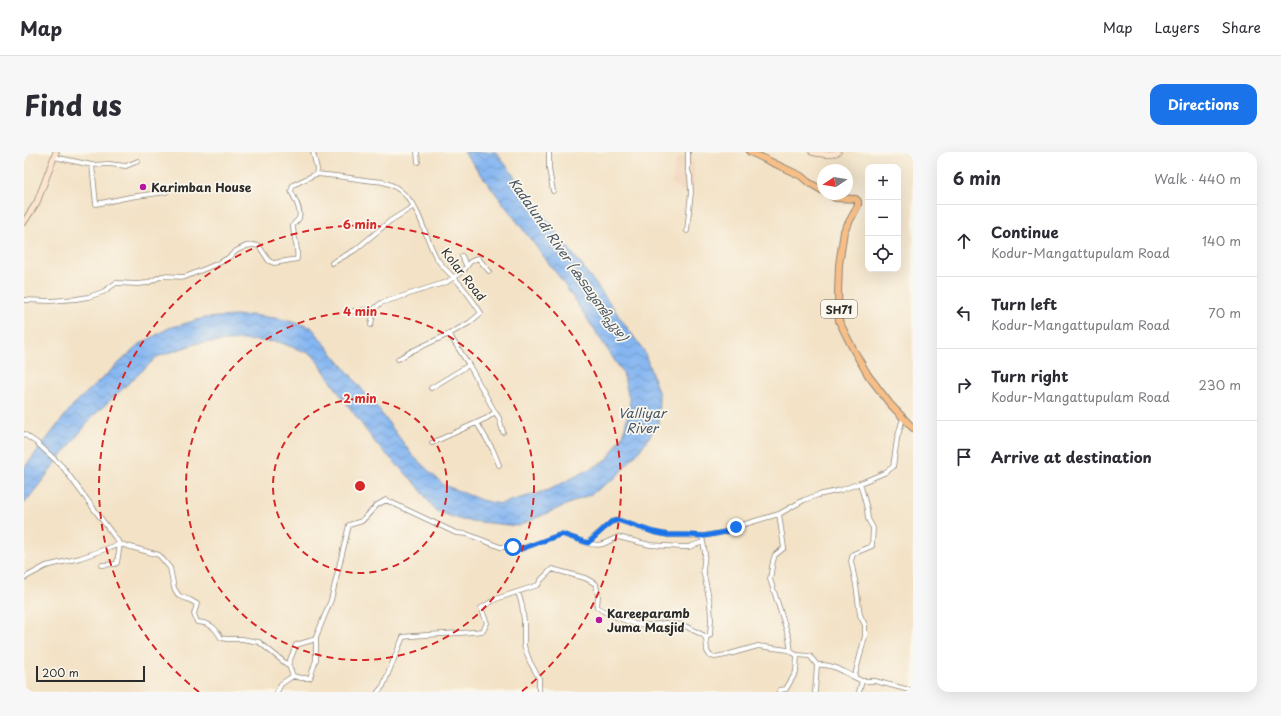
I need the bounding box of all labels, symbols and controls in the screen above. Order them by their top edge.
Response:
text: Map [20,14,62,42]
text: Map [1103,17,1133,38]
text: Layers [1155,17,1200,38]
text: Share [1222,17,1261,38]
text: Find us [24,83,122,126]
button: Directions [1150,84,1257,125]
north arrow [817,164,853,200]
map controls [865,164,901,272]
button: + [865,164,901,200]
text: 6 min [953,165,1001,191]
text: Walk · 440 m [1154,169,1241,188]
water label: Kadalundi River (കടലുണ്ടിപ്പുഴ) [504,173,634,346]
place label: Karimban House [151,178,252,196]
marker: Karimban House [138,182,148,192]
button: − [865,200,901,236]
text: 6 min [343,215,377,233]
text: Continue [991,220,1059,243]
icon: ahead [953,230,975,252]
text: 140 m [1202,231,1241,250]
button: locate [865,236,901,272]
text: Kodur-Mangattupulam Road [991,243,1170,262]
street label: Kolar Road [437,244,491,304]
text: Turn left [991,292,1057,315]
road number: SH71 [821,300,857,318]
text: 4 min [343,302,377,320]
icon: left [953,302,975,324]
text: 70 m [1208,303,1241,322]
text: Kodur-Mangattupulam Road [991,315,1170,334]
text: Turn right [991,364,1068,387]
icon: right [953,374,975,396]
text: 230 m [1199,375,1241,394]
text: Kodur-Mangattupulam Road [991,387,1170,406]
text: 2 min [343,389,377,407]
water label: Valliyar River [618,403,668,437]
text: Arrive at destination [991,445,1152,468]
icon: arrive [953,446,975,468]
centre of rings [353,479,367,493]
route end [727,518,745,536]
route start [504,538,522,556]
place label: Kareeparamb Juma Masjid [607,604,690,636]
marker: Kareeparamb Juma Masjid [594,615,604,625]
scale bar [36,664,145,683]
text: 200 m [42,664,79,681]

